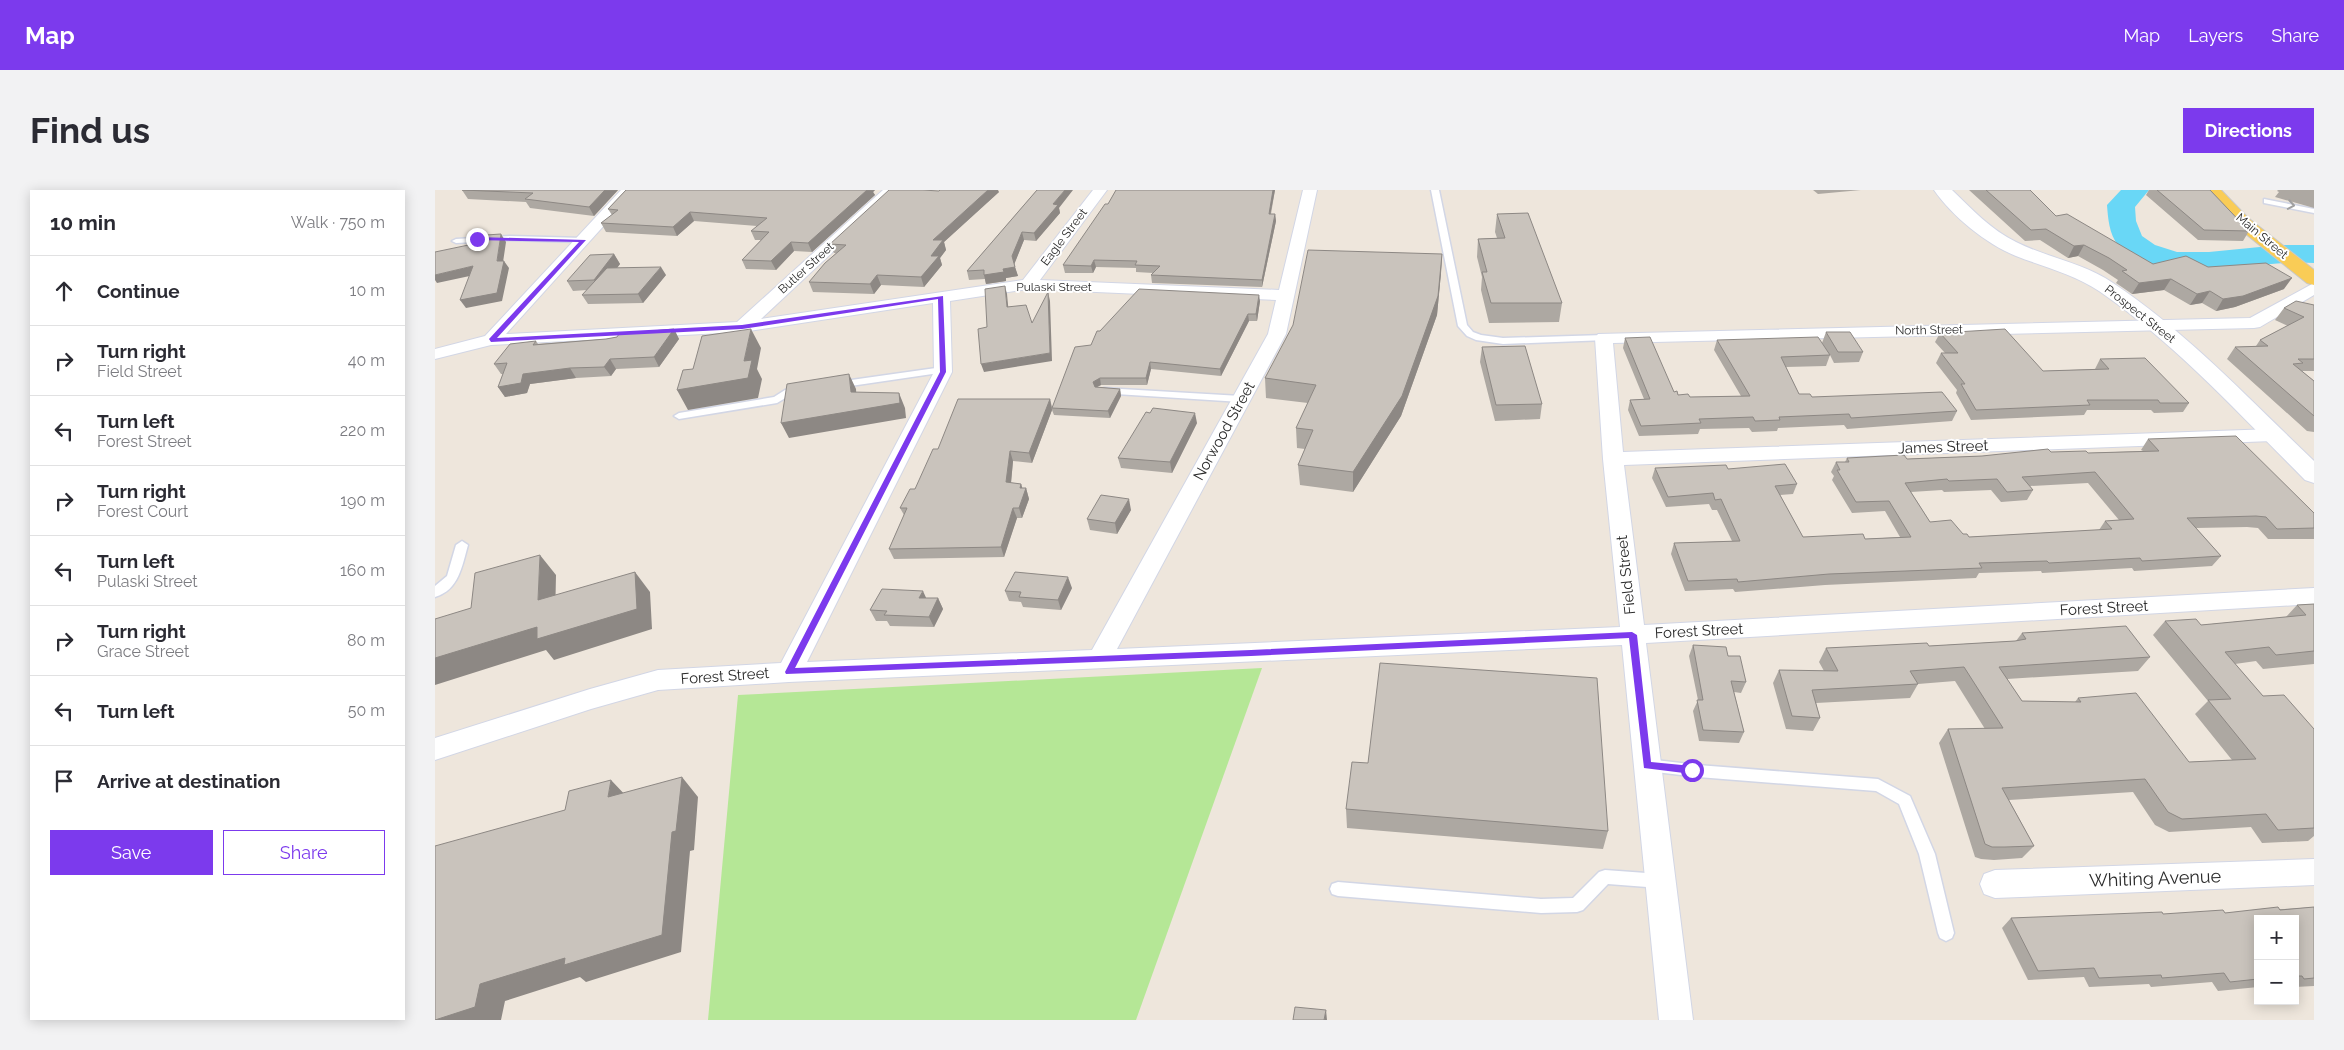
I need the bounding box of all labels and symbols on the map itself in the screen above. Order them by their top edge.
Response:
one-way arrow [2286,200,2295,210]
street label: Eagle Street [1038,206,1090,268]
street label: Main Street [2233,210,2291,262]
route end [466,228,489,251]
street label: Butler Street [775,239,837,297]
street label: Pulaski Street [1016,280,1092,294]
street label: Prospect Street [2102,282,2178,346]
street label: North Street [1895,322,1963,338]
street label: Norwood Street [1189,378,1259,484]
street label: James Street [1897,436,1989,458]
street label: Field Street [1613,534,1639,616]
street label: Forest Street [2059,597,2149,619]
street label: Forest Street [1654,620,1744,642]
street label: Forest Street [680,664,770,688]
route start [1681,759,1704,782]
street label: Whiting Avenue [2089,865,2222,891]

